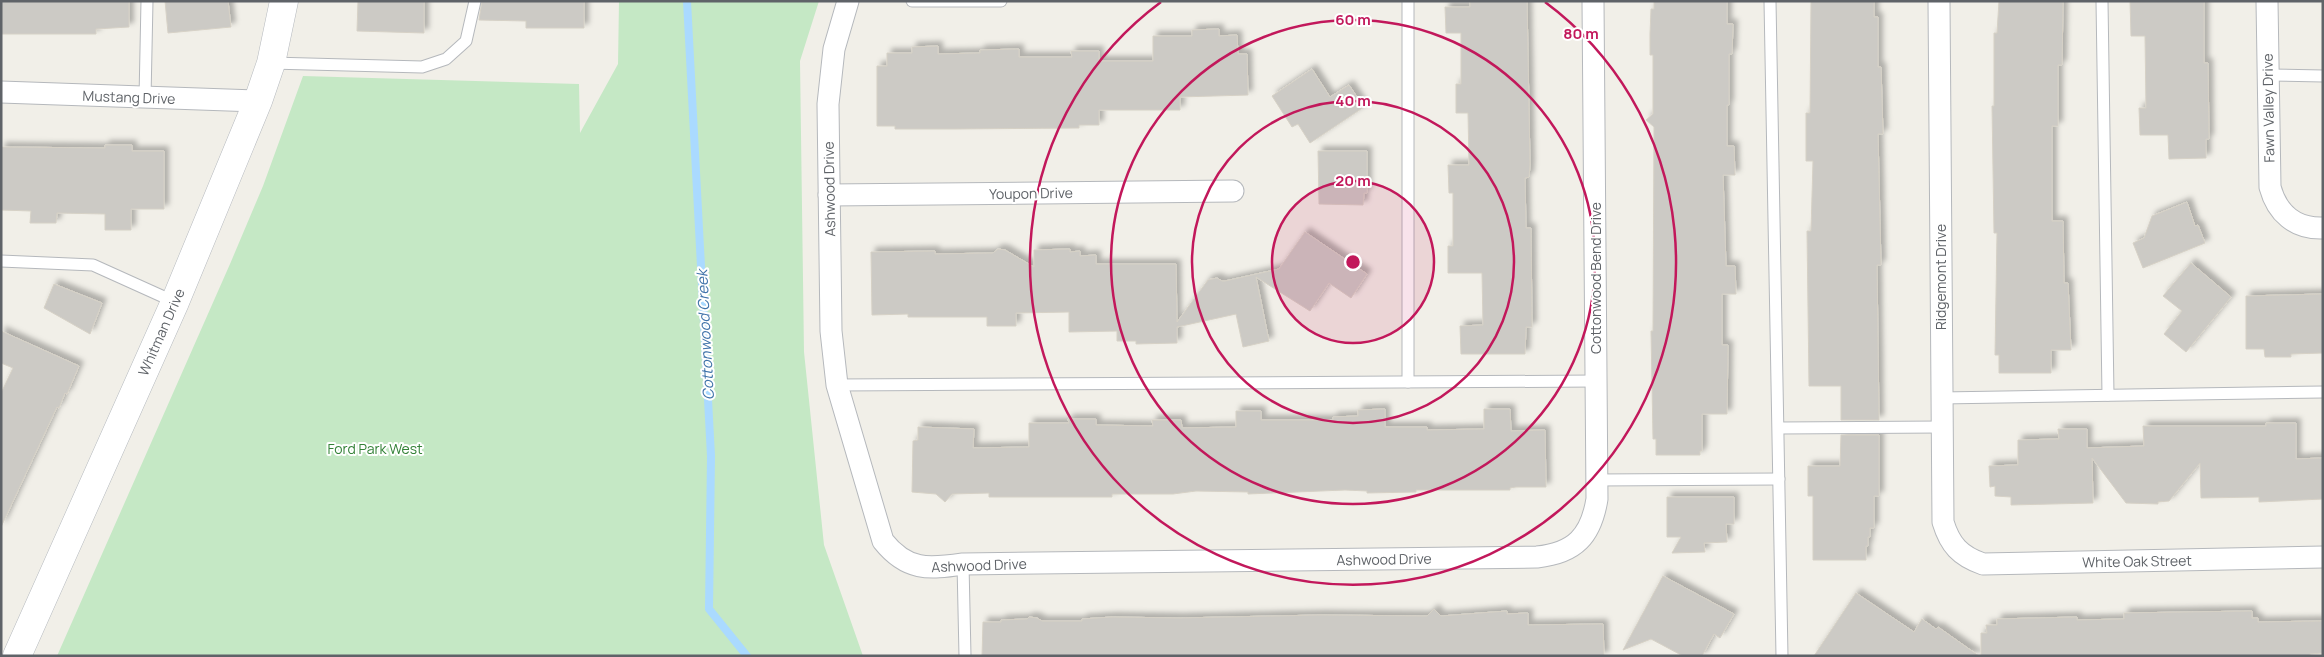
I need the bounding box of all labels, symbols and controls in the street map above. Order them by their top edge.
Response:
text: 60 m [1335,9,1371,30]
text: 80 m [1563,23,1599,44]
street label: Fawn Valley Drive [2258,53,2278,163]
street label: Mustang Drive [82,86,176,108]
text: 40 m [1335,90,1371,111]
street label: Ashwood Drive [819,141,839,237]
text: 20 m [1335,170,1371,191]
street label: Youpon Drive [989,183,1073,203]
street label: Cottonwood Bend Drive [1586,202,1605,354]
street label: Ridgemont Drive [1931,224,1950,330]
centre of rings [1344,253,1362,271]
water label: Cottonwood Creek [691,267,719,401]
street label: Whitman Drive [133,285,189,379]
park label: Ford Park West [327,439,423,458]
street label: Ashwood Drive [1336,549,1432,569]
street label: White Oak Street [2082,551,2192,571]
street label: Ashwood Drive [931,554,1027,576]

